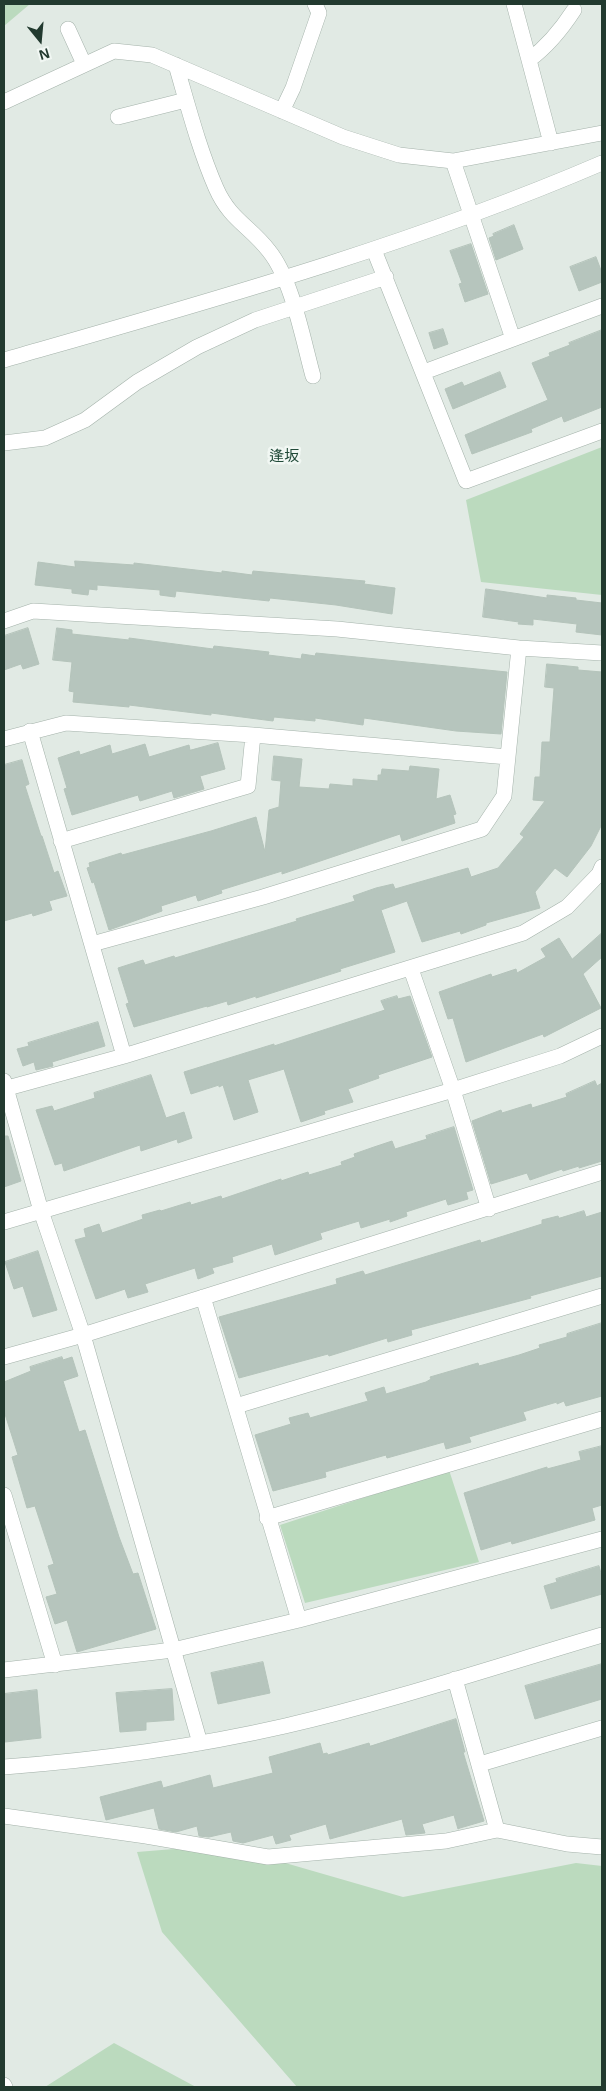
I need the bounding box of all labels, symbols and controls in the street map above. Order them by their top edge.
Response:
north arrow [15,15,65,65]
text: N [37,45,52,63]
district label: 逢坂 [269,448,299,466]

